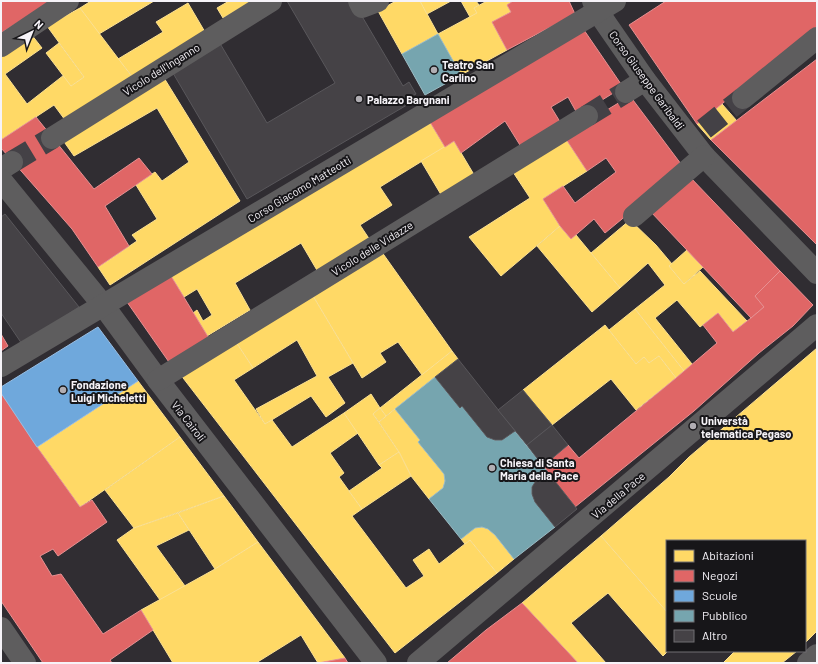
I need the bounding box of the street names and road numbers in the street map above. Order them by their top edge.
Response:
street label: Corso Giuseppe Garibaldi [607,28,687,132]
street label: Vicolo dell'Inganno [120,40,202,98]
street label: Corso Giacomo Matteotti [245,153,353,225]
street label: Vicolo delle Vidazze [329,218,415,278]
street label: Via Cairoli [169,398,209,444]
street label: Via della Pace [589,469,647,521]

